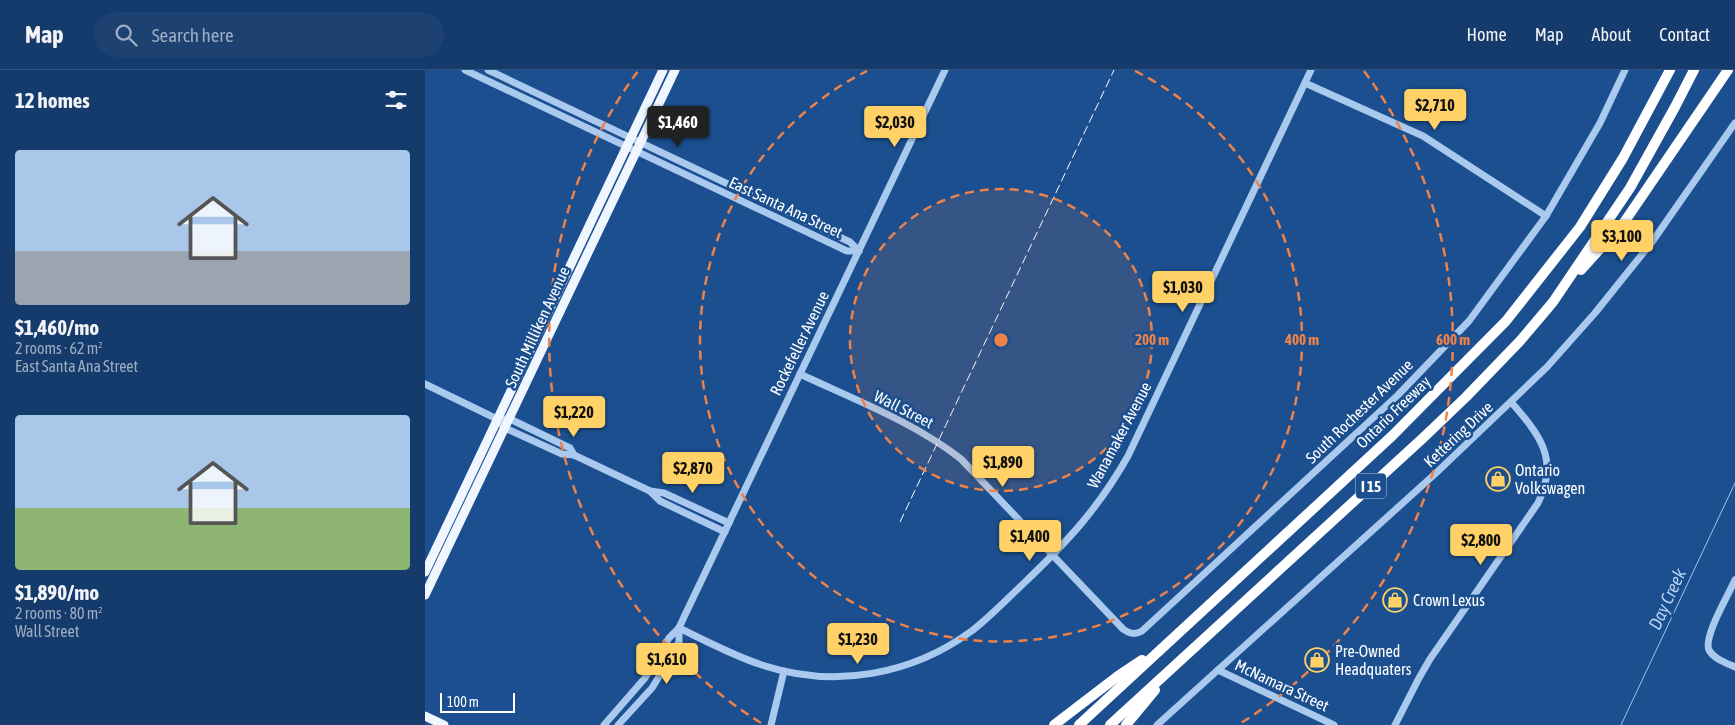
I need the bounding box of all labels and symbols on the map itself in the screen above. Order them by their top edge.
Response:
pin: $2,710 [1394,88,1476,131]
pin: $1,460 [637,106,719,148]
pin: $2,030 [854,106,936,148]
street label: East Santa Ana Street [726,173,846,241]
pin: $3,100 [1581,220,1663,262]
street label: South Milliken Avenue [501,264,573,390]
pin: $1,030 [1142,270,1224,313]
street label: Rockefeller Avenue [766,288,832,398]
centre of rings [992,331,1010,349]
text: 200 m [1135,331,1169,348]
text: 400 m [1284,331,1319,348]
text: 600 m [1436,331,1470,348]
street label: South Rochester Avenue [1302,355,1416,467]
street label: Ontario Freeway [1352,372,1435,452]
street label: Wanamaker Avenue [1083,379,1155,491]
street label: Wall Street [871,386,937,432]
pin: $1,220 [533,396,615,438]
street label: Kettering Drive [1420,398,1497,471]
pin: $1,890 [962,446,1044,488]
pin: $2,870 [652,452,734,494]
place label: Ontario Volkswagen [1515,461,1585,498]
shop icon: Ontario Volkswagen [1485,466,1511,492]
road number: I 15 [1356,474,1386,498]
pin: $1,400 [989,520,1071,562]
pin: $2,800 [1440,524,1522,566]
water label: Day Creek [1644,564,1691,633]
shop icon: Crown Lexus [1382,587,1408,613]
place label: Crown Lexus [1413,591,1485,609]
pin: $1,230 [817,622,899,665]
pin: $1,610 [626,642,708,685]
place label: Pre-Owned Headquaters [1335,642,1412,679]
shop icon: Pre-Owned Headquaters [1304,647,1330,673]
street label: McNamara Street [1232,655,1332,715]
scale bar [440,690,515,713]

